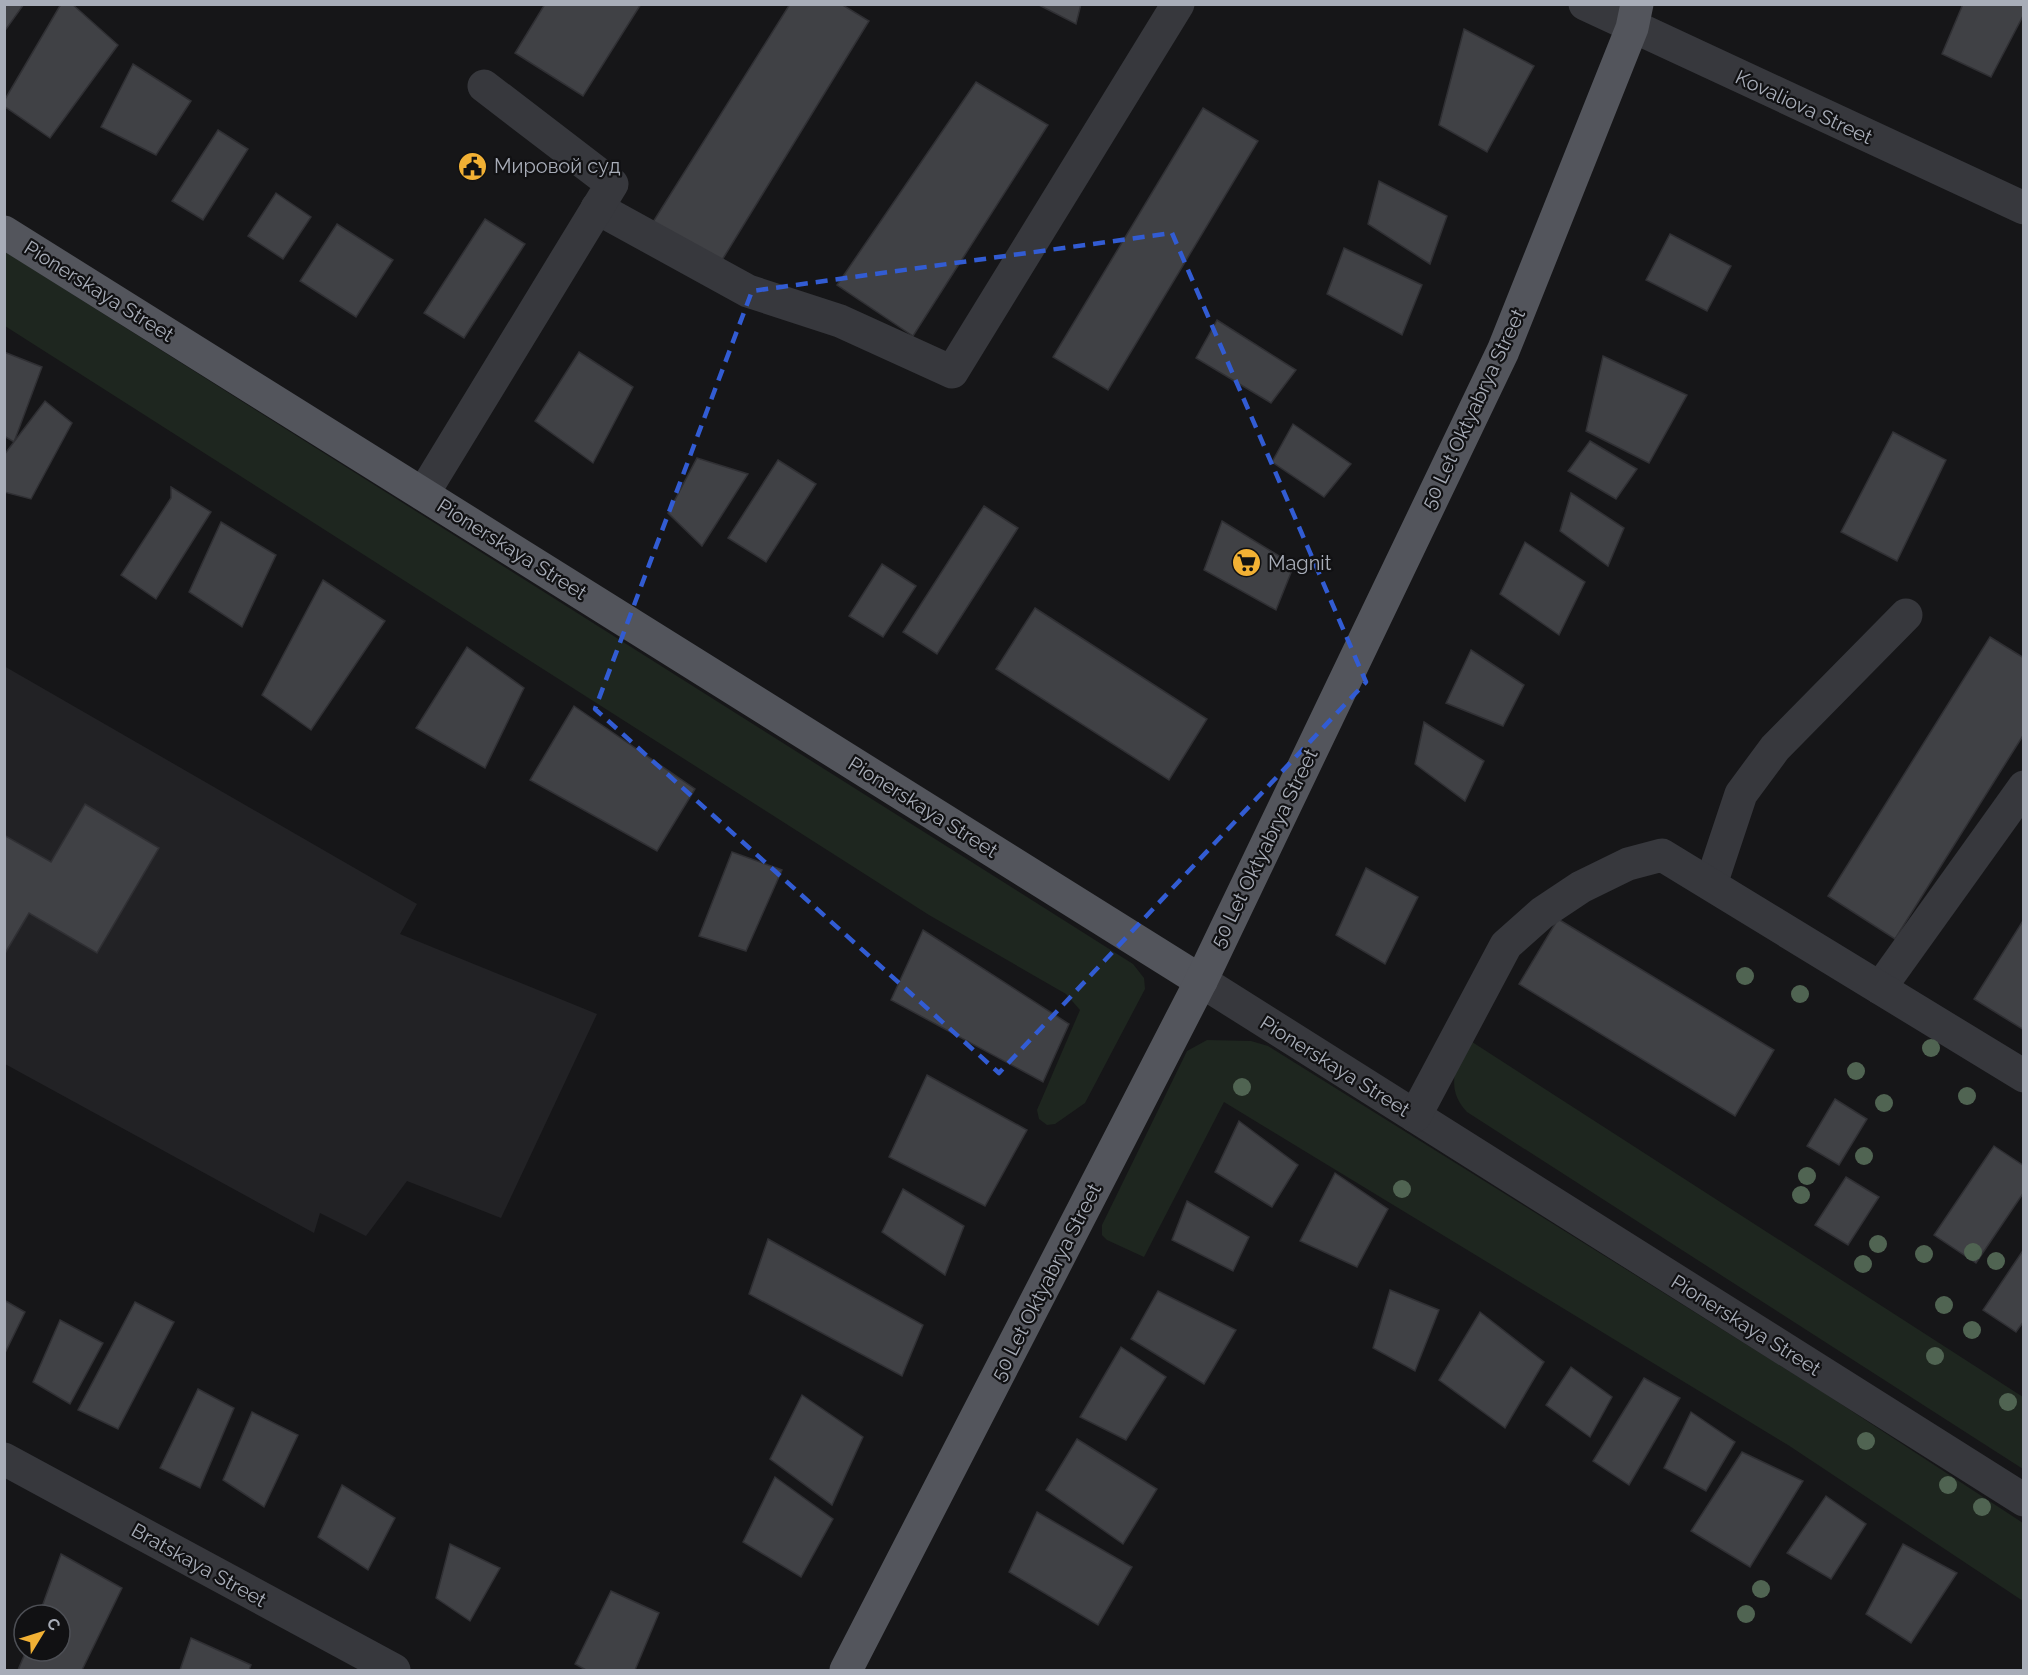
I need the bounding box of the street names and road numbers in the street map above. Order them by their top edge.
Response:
street label: Kovaliova Street [1732,65,1877,149]
street label: Pionerskaya Street [20,235,179,347]
street label: 50 Let Oktyabrya Street [1416,305,1530,513]
street label: Pionerskaya Street [433,493,592,605]
street label: 50 Let Oktyabrya Street [1205,744,1323,951]
street label: Pionerskaya Street [844,751,1003,863]
street label: Pionerskaya Street [1256,1010,1415,1122]
street label: 50 Let Oktyabrya Street [986,1179,1106,1385]
street label: Pionerskaya Street [1667,1269,1826,1381]
street label: Bratskaya Street [127,1518,271,1612]

